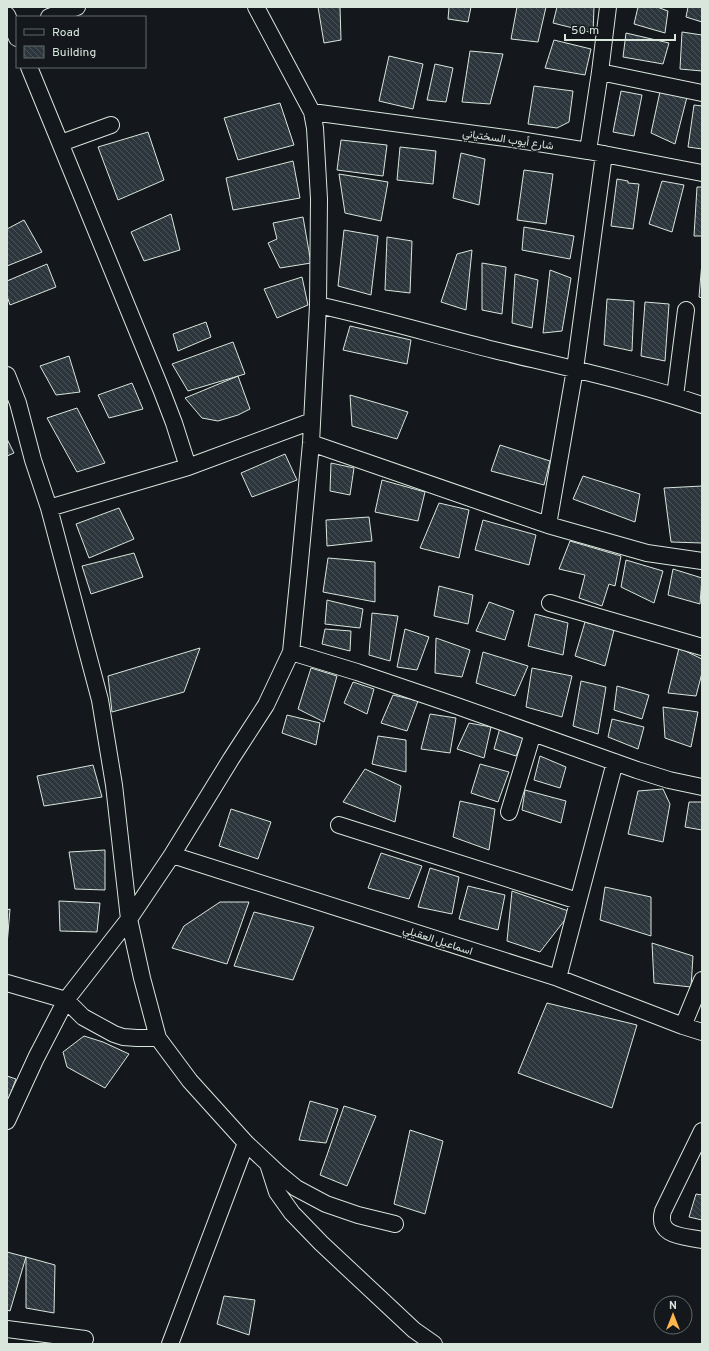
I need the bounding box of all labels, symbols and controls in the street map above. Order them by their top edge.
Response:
legend [16,16,146,68]
scale bar [565,16,675,42]
text: 50 m [571,23,599,39]
text: Road [52,25,80,41]
text: Building [52,45,96,61]
street label: شارع أيوب السختياني [461,127,555,155]
street label: اسماعيل العقيلي [400,923,474,961]
north arrow [653,1295,693,1335]
text: N [669,1299,677,1313]

